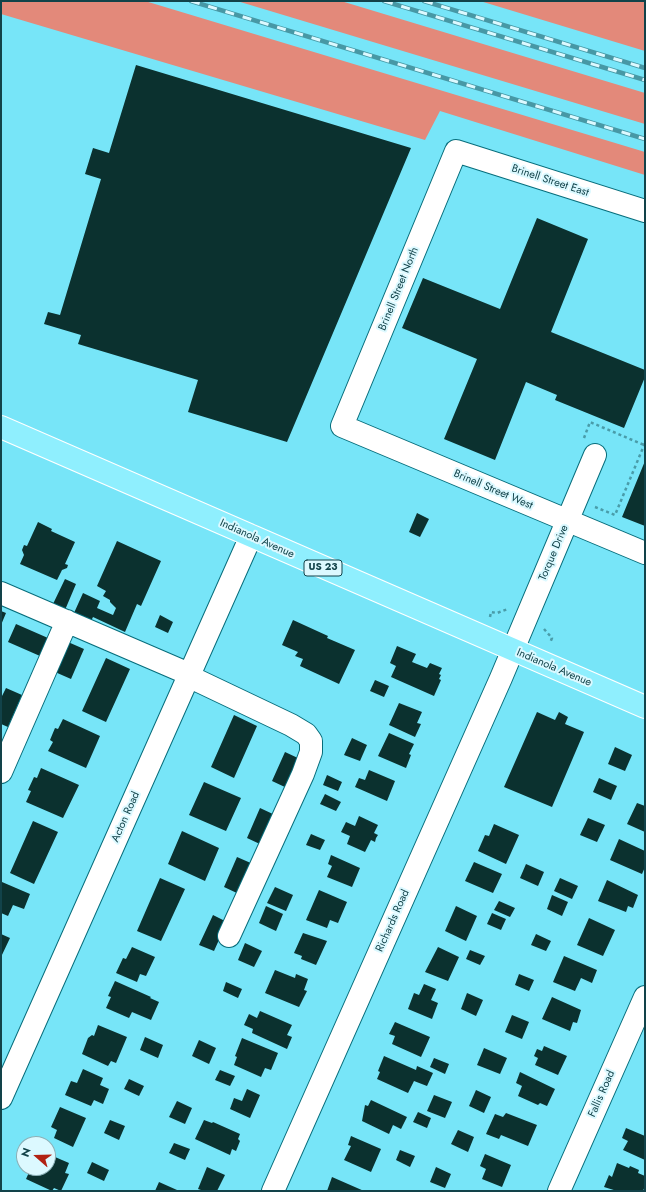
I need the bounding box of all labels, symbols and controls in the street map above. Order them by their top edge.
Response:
street label: Brinell Street East [510,162,590,200]
street label: Brinell Street North [376,245,422,333]
street label: Brinell Street West [451,467,535,513]
street label: Indianola Avenue [218,517,296,561]
street label: Torque Drive [536,523,572,583]
road number: US 23 [304,560,342,576]
street label: Indianola Avenue [515,646,593,690]
street label: Acton Road [109,790,143,844]
street label: Richards Road [373,888,413,954]
street label: Fallis Road [586,1069,618,1119]
north arrow [16,1136,56,1176]
text: N [17,1145,35,1159]

